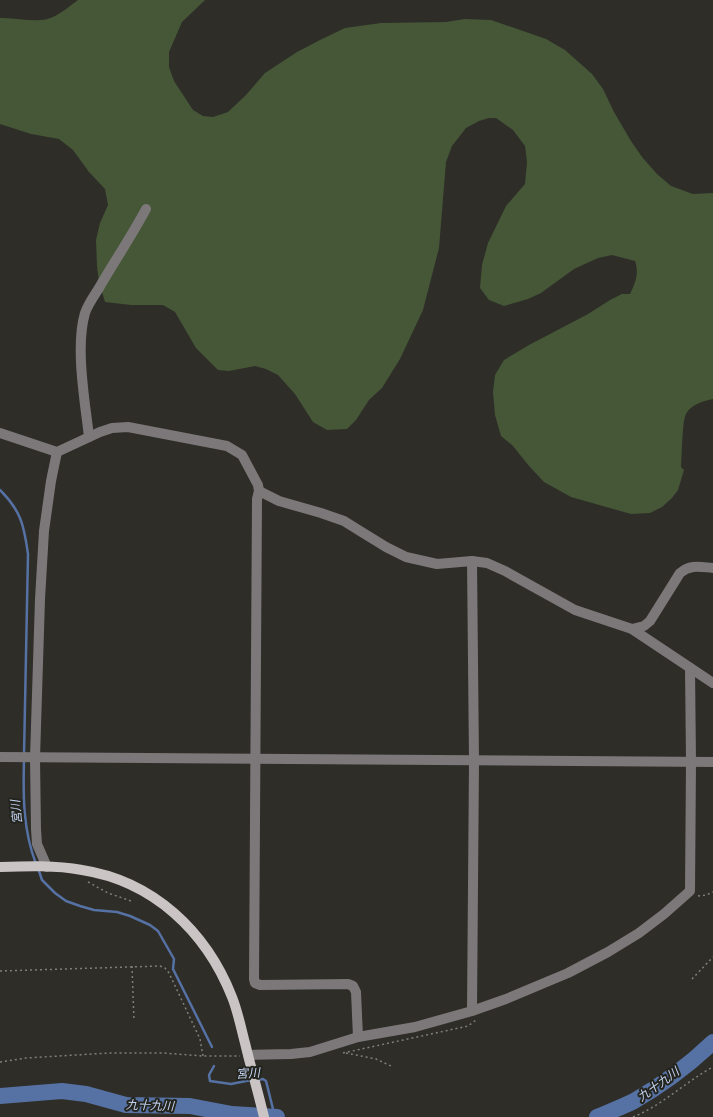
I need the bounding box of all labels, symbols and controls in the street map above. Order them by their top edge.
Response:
water label: 宮川 [6,797,26,825]
water label: 九十九川 [634,1062,684,1105]
water label: 宮川 [235,1064,263,1082]
water label: 九十九川 [126,1096,176,1114]

